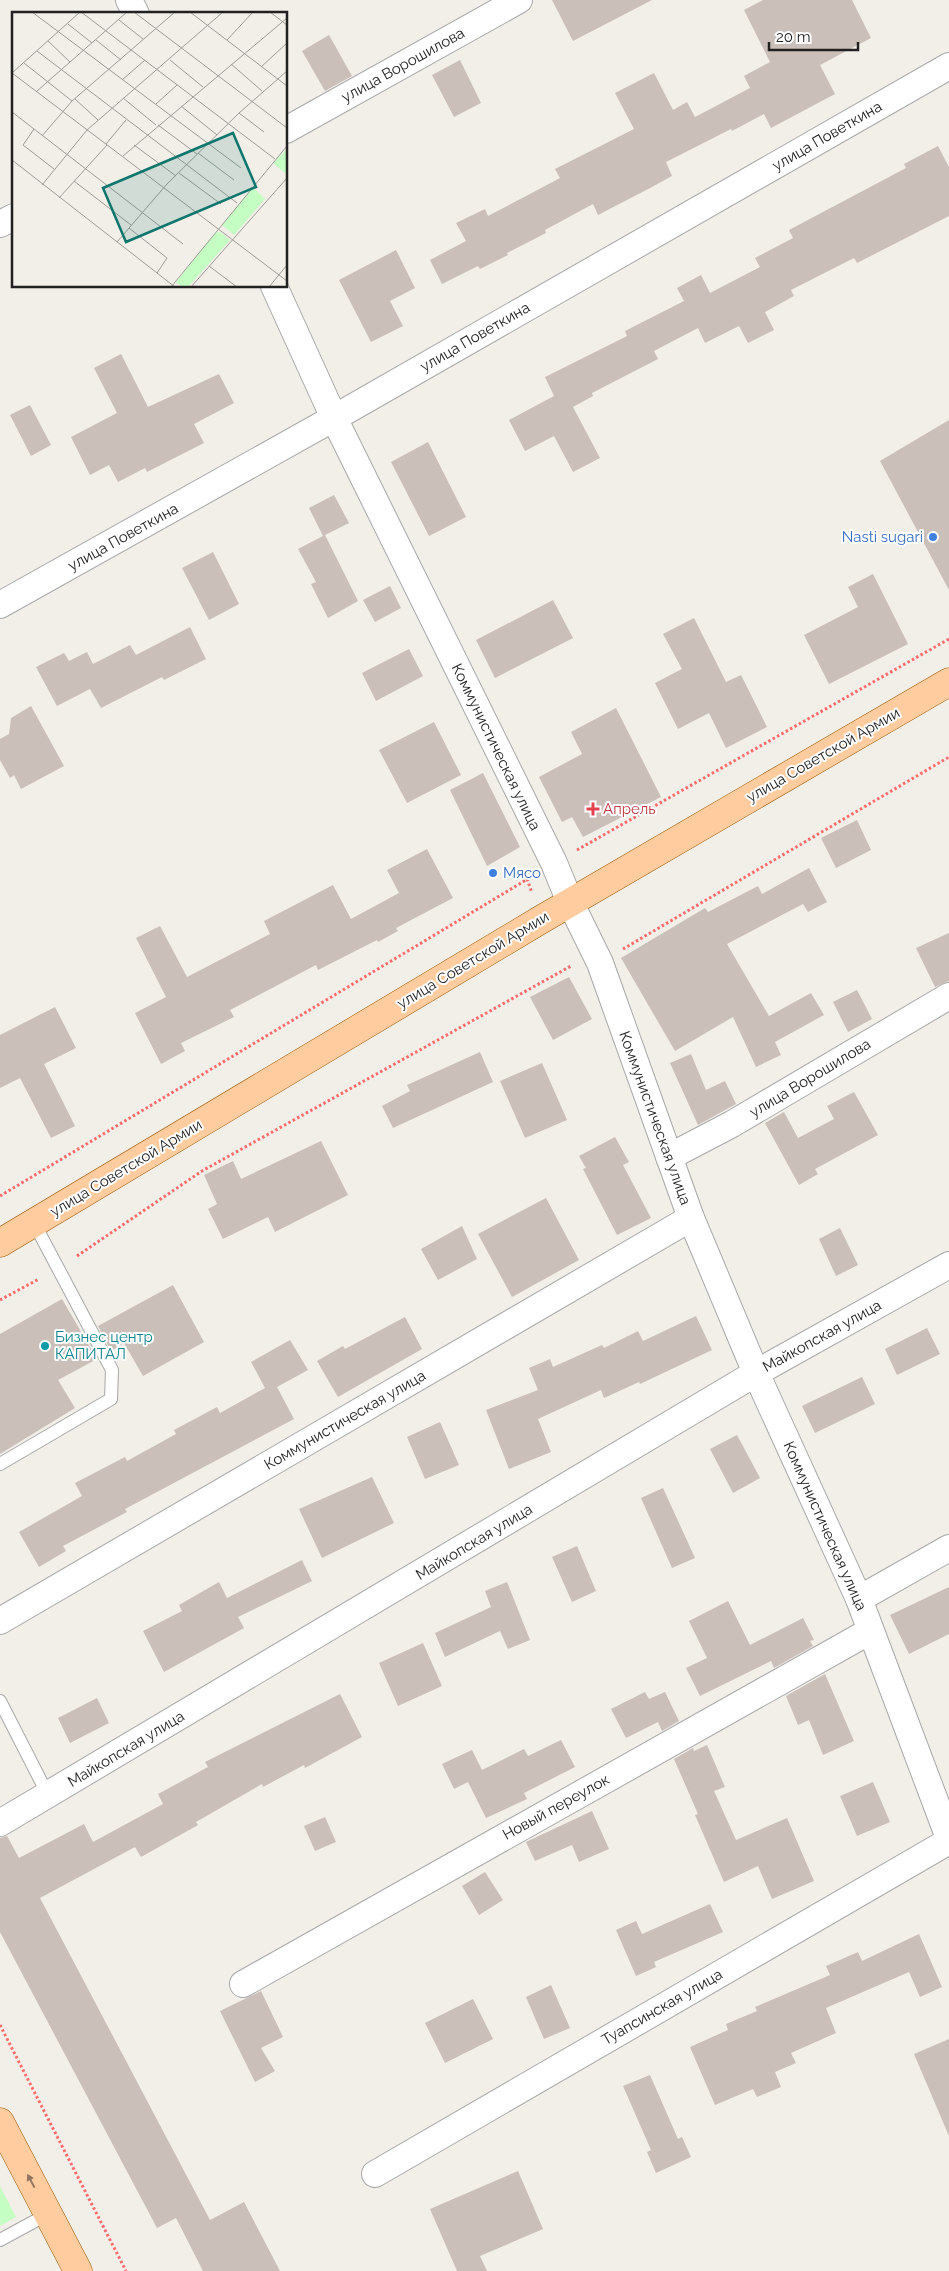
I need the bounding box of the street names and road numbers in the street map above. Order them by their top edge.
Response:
street label: улица Ворошилова [338,24,468,106]
street label: улица Поветкина [769,97,885,175]
street label: улица Поветкина [417,298,533,376]
street label: улица Поветкина [65,499,181,575]
street label: Коммунистическая улица [448,661,544,833]
street label: улица Советской Армии [743,704,903,806]
street label: улица Советской Армии [394,907,552,1013]
street label: Коммунистическая улица [615,1029,695,1207]
street label: улица Ворошилова [746,1035,874,1121]
street label: улица Советской Армии [47,1115,205,1221]
street label: Майкопская улица [760,1296,884,1376]
street label: Коммунистическая улица [261,1366,429,1474]
street label: Коммунистическая улица [779,1439,871,1613]
street label: Майкопская улица [412,1500,536,1584]
street label: Майкопская улица [64,1707,188,1791]
street label: Новый переулок [499,1770,613,1844]
street label: Туапсинская улица [599,1965,725,2049]

